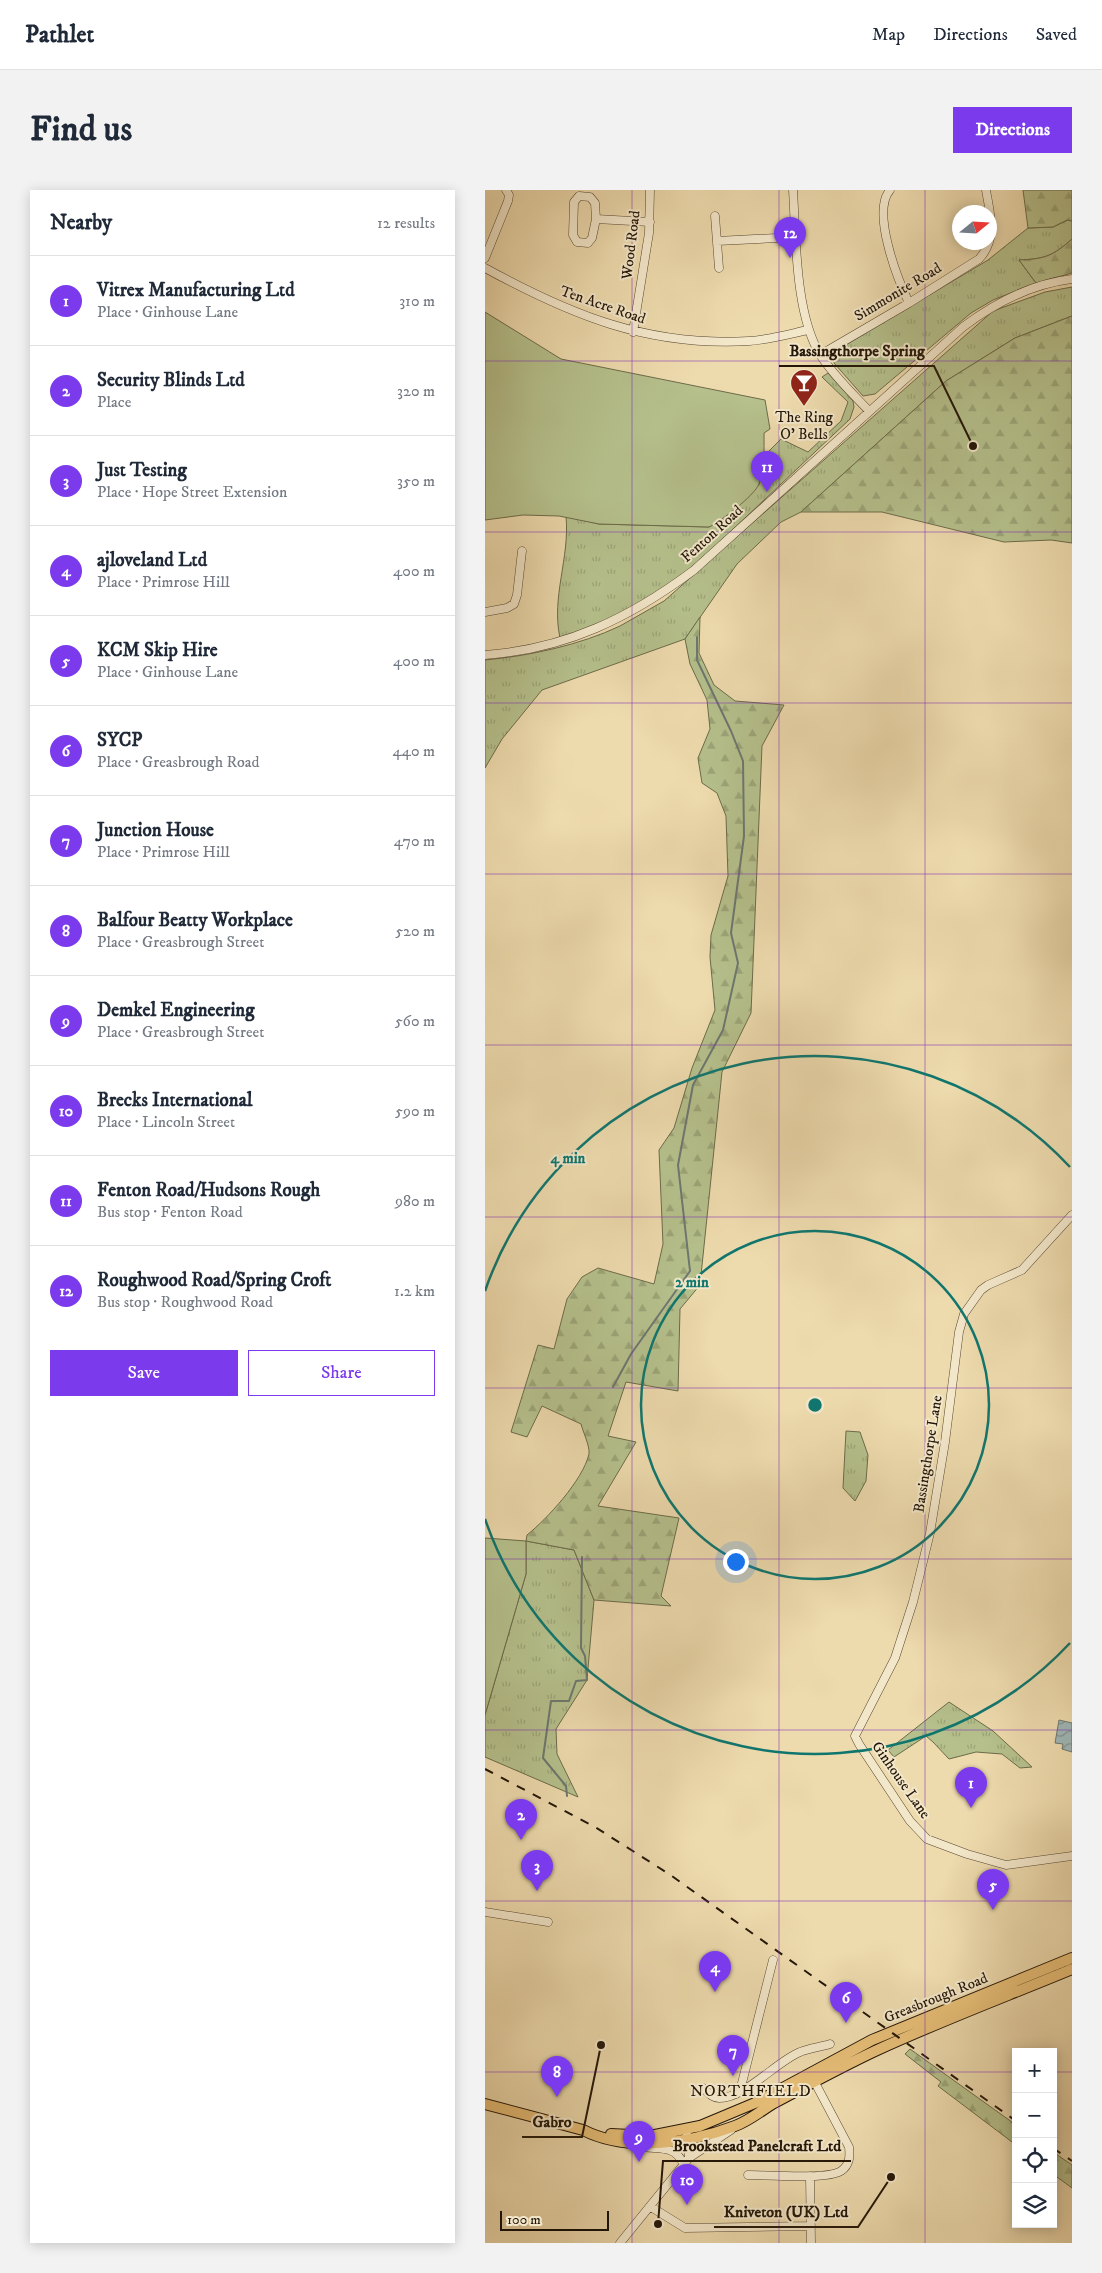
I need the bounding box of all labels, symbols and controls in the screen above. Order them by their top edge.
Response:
text: Pathlet [25,20,94,50]
text: Map [872,24,905,46]
text: Directions [933,24,1008,46]
text: Saved [1036,24,1077,46]
button: Directions [953,107,1072,153]
text: Find us [30,108,132,152]
north arrow [952,205,997,250]
street label: Wood Road [617,209,645,282]
text: Nearby [50,210,112,236]
text: 12 results [377,213,435,233]
pin: 12 [774,217,806,258]
street label: Simmonite Road [851,258,946,326]
text: Vitrex Manufacturing Ltd [97,279,295,302]
street label: Ten Acre Road [558,281,649,329]
text: 1 [63,291,69,311]
text: 310 m [399,291,435,311]
text: Place · Ginhouse Lane [97,302,238,322]
callout: Bassingthorpe Spring [779,335,934,366]
text: Bassingthorpe Spring [789,341,926,361]
bar icon: The Ring O' Bells [789,368,819,407]
text: Security Blinds Ltd [97,369,245,392]
text: 2 [62,381,70,401]
text: 320 m [397,381,435,401]
text: Place [97,392,131,412]
place label: The Ring O' Bells [775,408,833,444]
pin: 11 [751,451,783,492]
text: Just Testing [97,459,187,482]
text: 3 [63,471,69,491]
text: 350 m [397,471,435,491]
text: Place · Hope Street Extension [97,482,287,502]
street label: Fenton Road [677,501,747,567]
text: ajloveland Ltd [97,549,207,572]
text: 4 [61,561,71,581]
text: 400 m [393,561,435,581]
text: Place · Primrose Hill [97,572,230,592]
text: KCM Skip Hire [97,639,218,662]
text: 5 [62,651,70,671]
text: 400 m [393,651,435,671]
text: Place · Ginhouse Lane [97,662,238,682]
text: SYCP [97,729,142,752]
text: 6 [62,741,70,761]
text: 440 m [393,741,435,761]
text: Place · Greasbrough Road [97,752,260,772]
text: Junction House [97,819,214,842]
text: 7 [62,831,70,851]
text: 470 m [394,831,435,851]
text: Place · Primrose Hill [97,842,230,862]
text: Balfour Beatty Workplace [97,909,293,932]
text: 8 [62,921,70,941]
text: 520 m [395,921,435,941]
text: Place · Greasbrough Street [97,932,264,952]
text: Demkel Engineering [97,999,254,1022]
text: 9 [62,1011,70,1031]
text: 560 m [395,1011,435,1031]
text: Place · Greasbrough Street [97,1022,264,1042]
text: Brecks International [97,1089,252,1112]
text: 10 [59,1101,73,1121]
text: 590 m [395,1101,435,1121]
text: Place · Lincoln Street [97,1112,235,1132]
text: 4 min [550,1149,586,1168]
text: Fenton Road/Hudsons Rough [97,1179,320,1202]
text: 11 [60,1191,72,1211]
text: 980 m [395,1191,435,1211]
text: Bus stop · Fenton Road [97,1202,243,1222]
text: Roughwood Road/Spring Croft [97,1269,331,1292]
text: 2 min [675,1273,709,1292]
text: 12 [59,1281,73,1301]
text: 1.2 km [394,1281,435,1301]
text: Bus stop · Roughwood Road [97,1292,273,1312]
button: Save [50,1350,238,1396]
button: Share [248,1350,435,1396]
street label: Bassingthorpe Lane [909,1394,947,1514]
centre of rings [806,1396,824,1414]
your location [723,1549,749,1575]
street label: Ginhouse Lane [867,1738,935,1822]
pin: 1 [955,1767,987,1808]
pin: 2 [505,1799,537,1840]
pin: 3 [521,1850,553,1891]
pin: 5 [977,1869,1009,1910]
pin: 4 [699,1951,731,1992]
street label: Greasbrough Road [881,1968,991,2027]
pin: 6 [830,1982,862,2023]
pin: 7 [717,2035,749,2076]
map controls [1012,2048,1057,2228]
button: + [1012,2048,1057,2093]
pin: 8 [541,2056,573,2097]
district label: NORTHFIELD [690,2081,812,2101]
button: − [1012,2093,1057,2138]
callout: Gabro [522,2106,582,2137]
text: Gabro [532,2112,572,2132]
pin: 9 [623,2121,655,2162]
callout: Brookstead Panelcraft Ltd [663,2130,851,2161]
text: Brookstead Panelcraft Ltd [673,2136,842,2156]
button: locate [1012,2138,1057,2183]
pin: 10 [671,2164,703,2205]
button: layers [1012,2183,1057,2228]
callout: Kniveton (UK) Ltd [714,2196,858,2227]
text: Kniveton (UK) Ltd [724,2202,849,2222]
scale bar [500,2208,609,2231]
text: 100 m [507,2211,541,2229]

